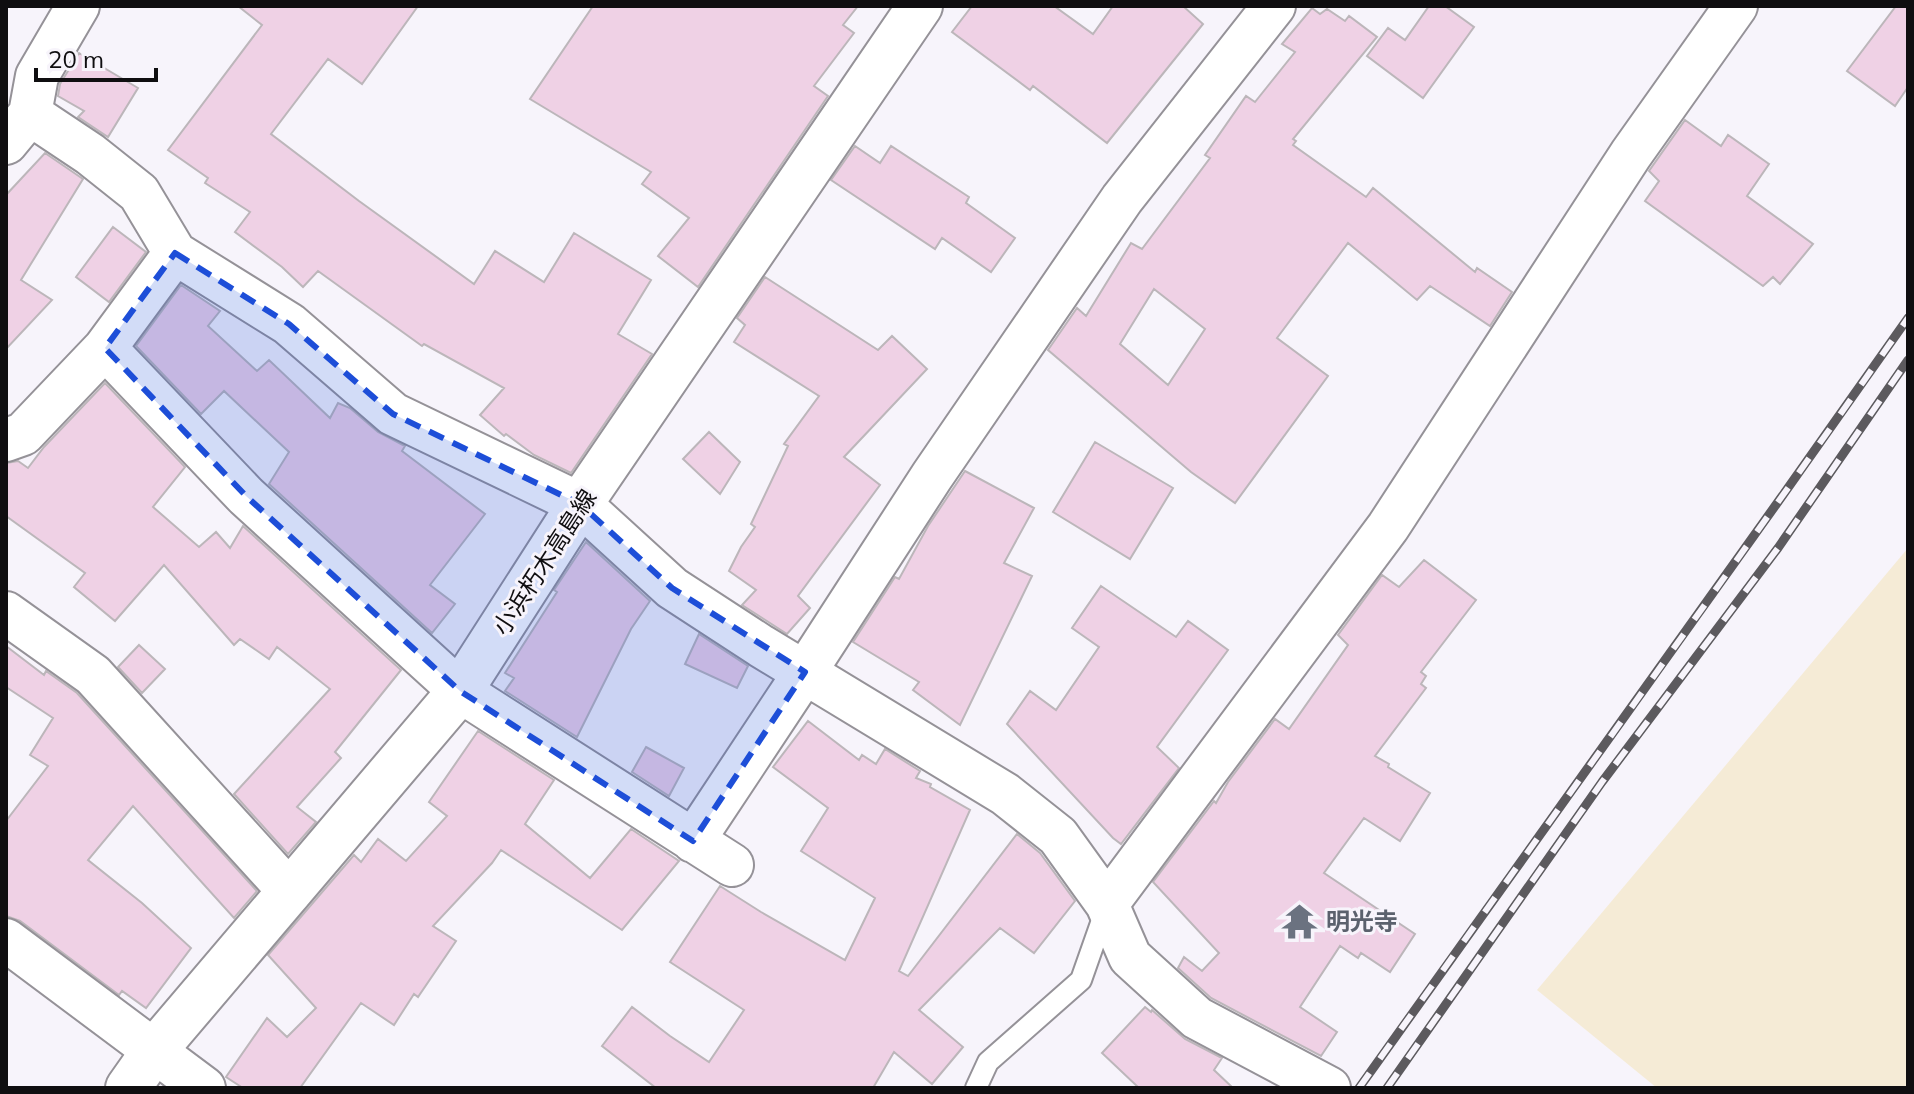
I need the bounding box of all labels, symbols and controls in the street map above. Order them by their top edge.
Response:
scale bar [36,32,156,82]
text: 20 m [48,44,104,74]
street label: 小浜朽木高島線 [486,483,602,641]
temple icon: 明光寺 [1281,902,1319,940]
place label: 明光寺 [1326,906,1398,936]

